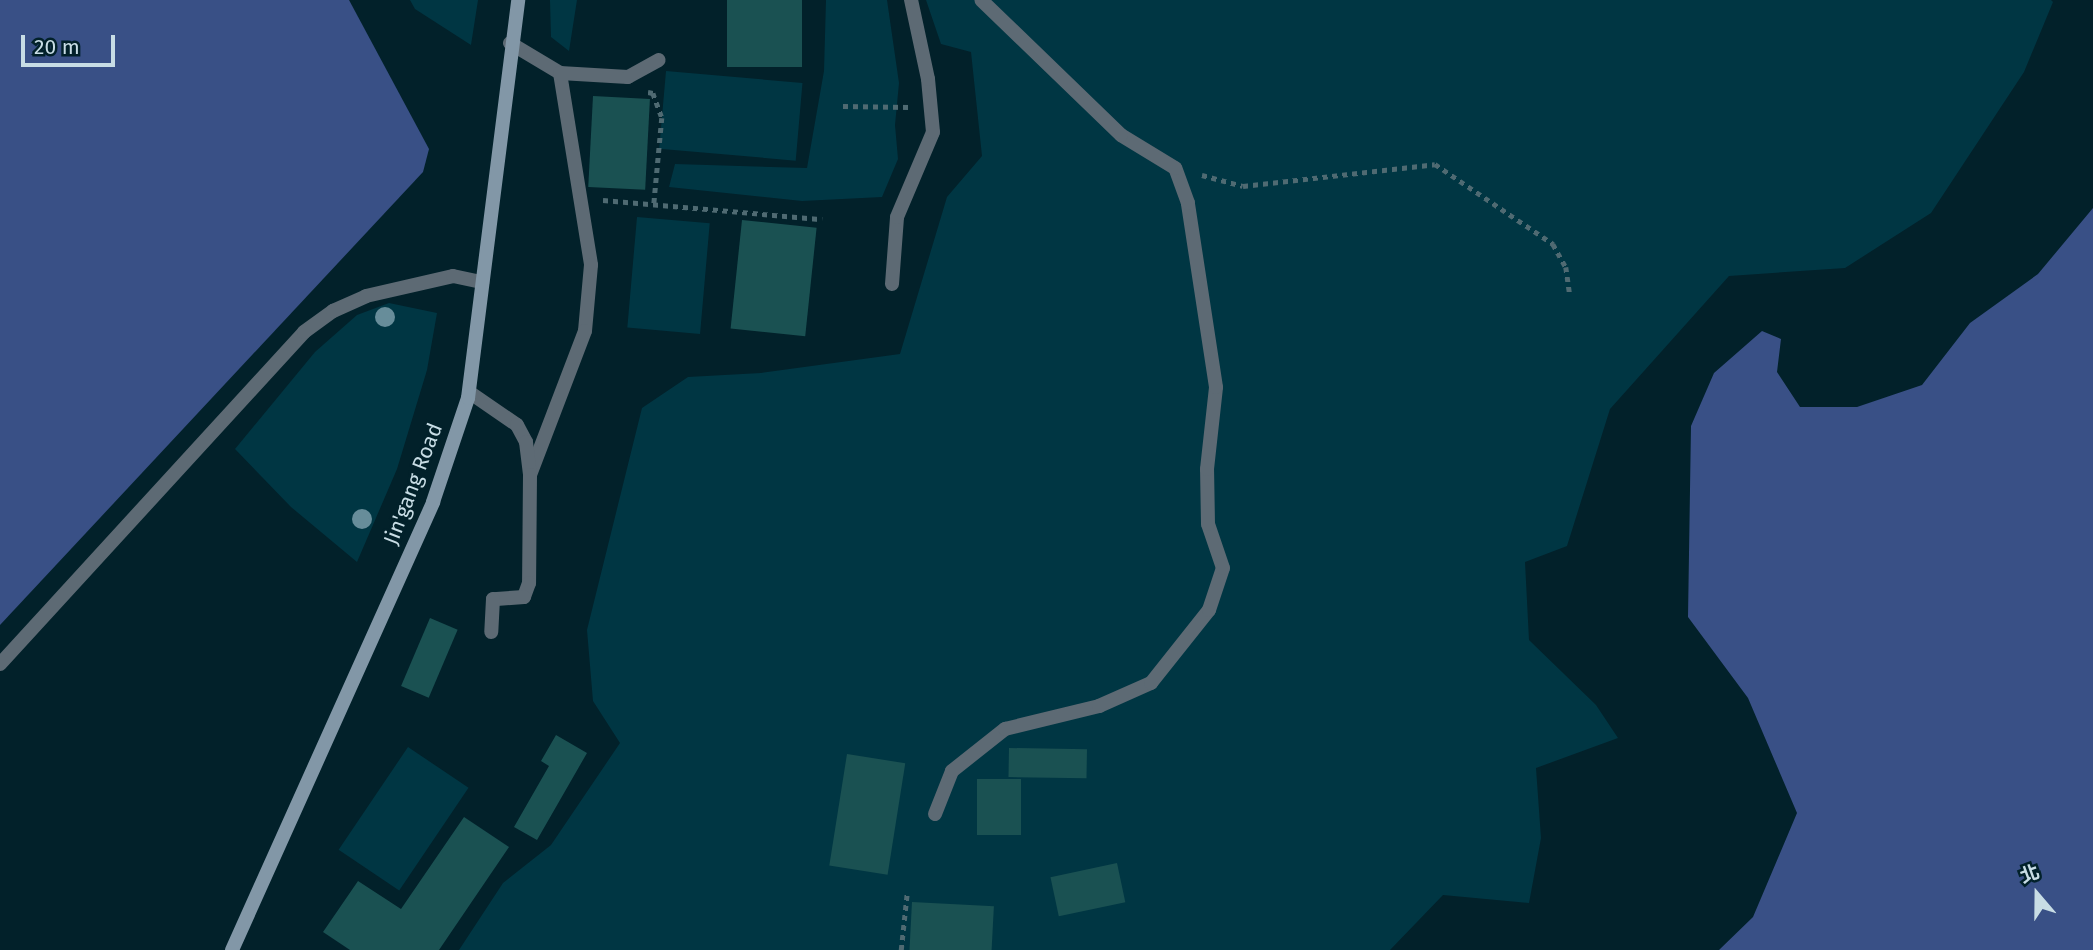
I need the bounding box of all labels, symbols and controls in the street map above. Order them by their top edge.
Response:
scale bar [24,21,119,65]
text: 20 m [34,34,80,60]
street label: Jin'gang Road [378,420,448,548]
north arrow [2002,859,2072,929]
text: 北 [2017,860,2043,888]

